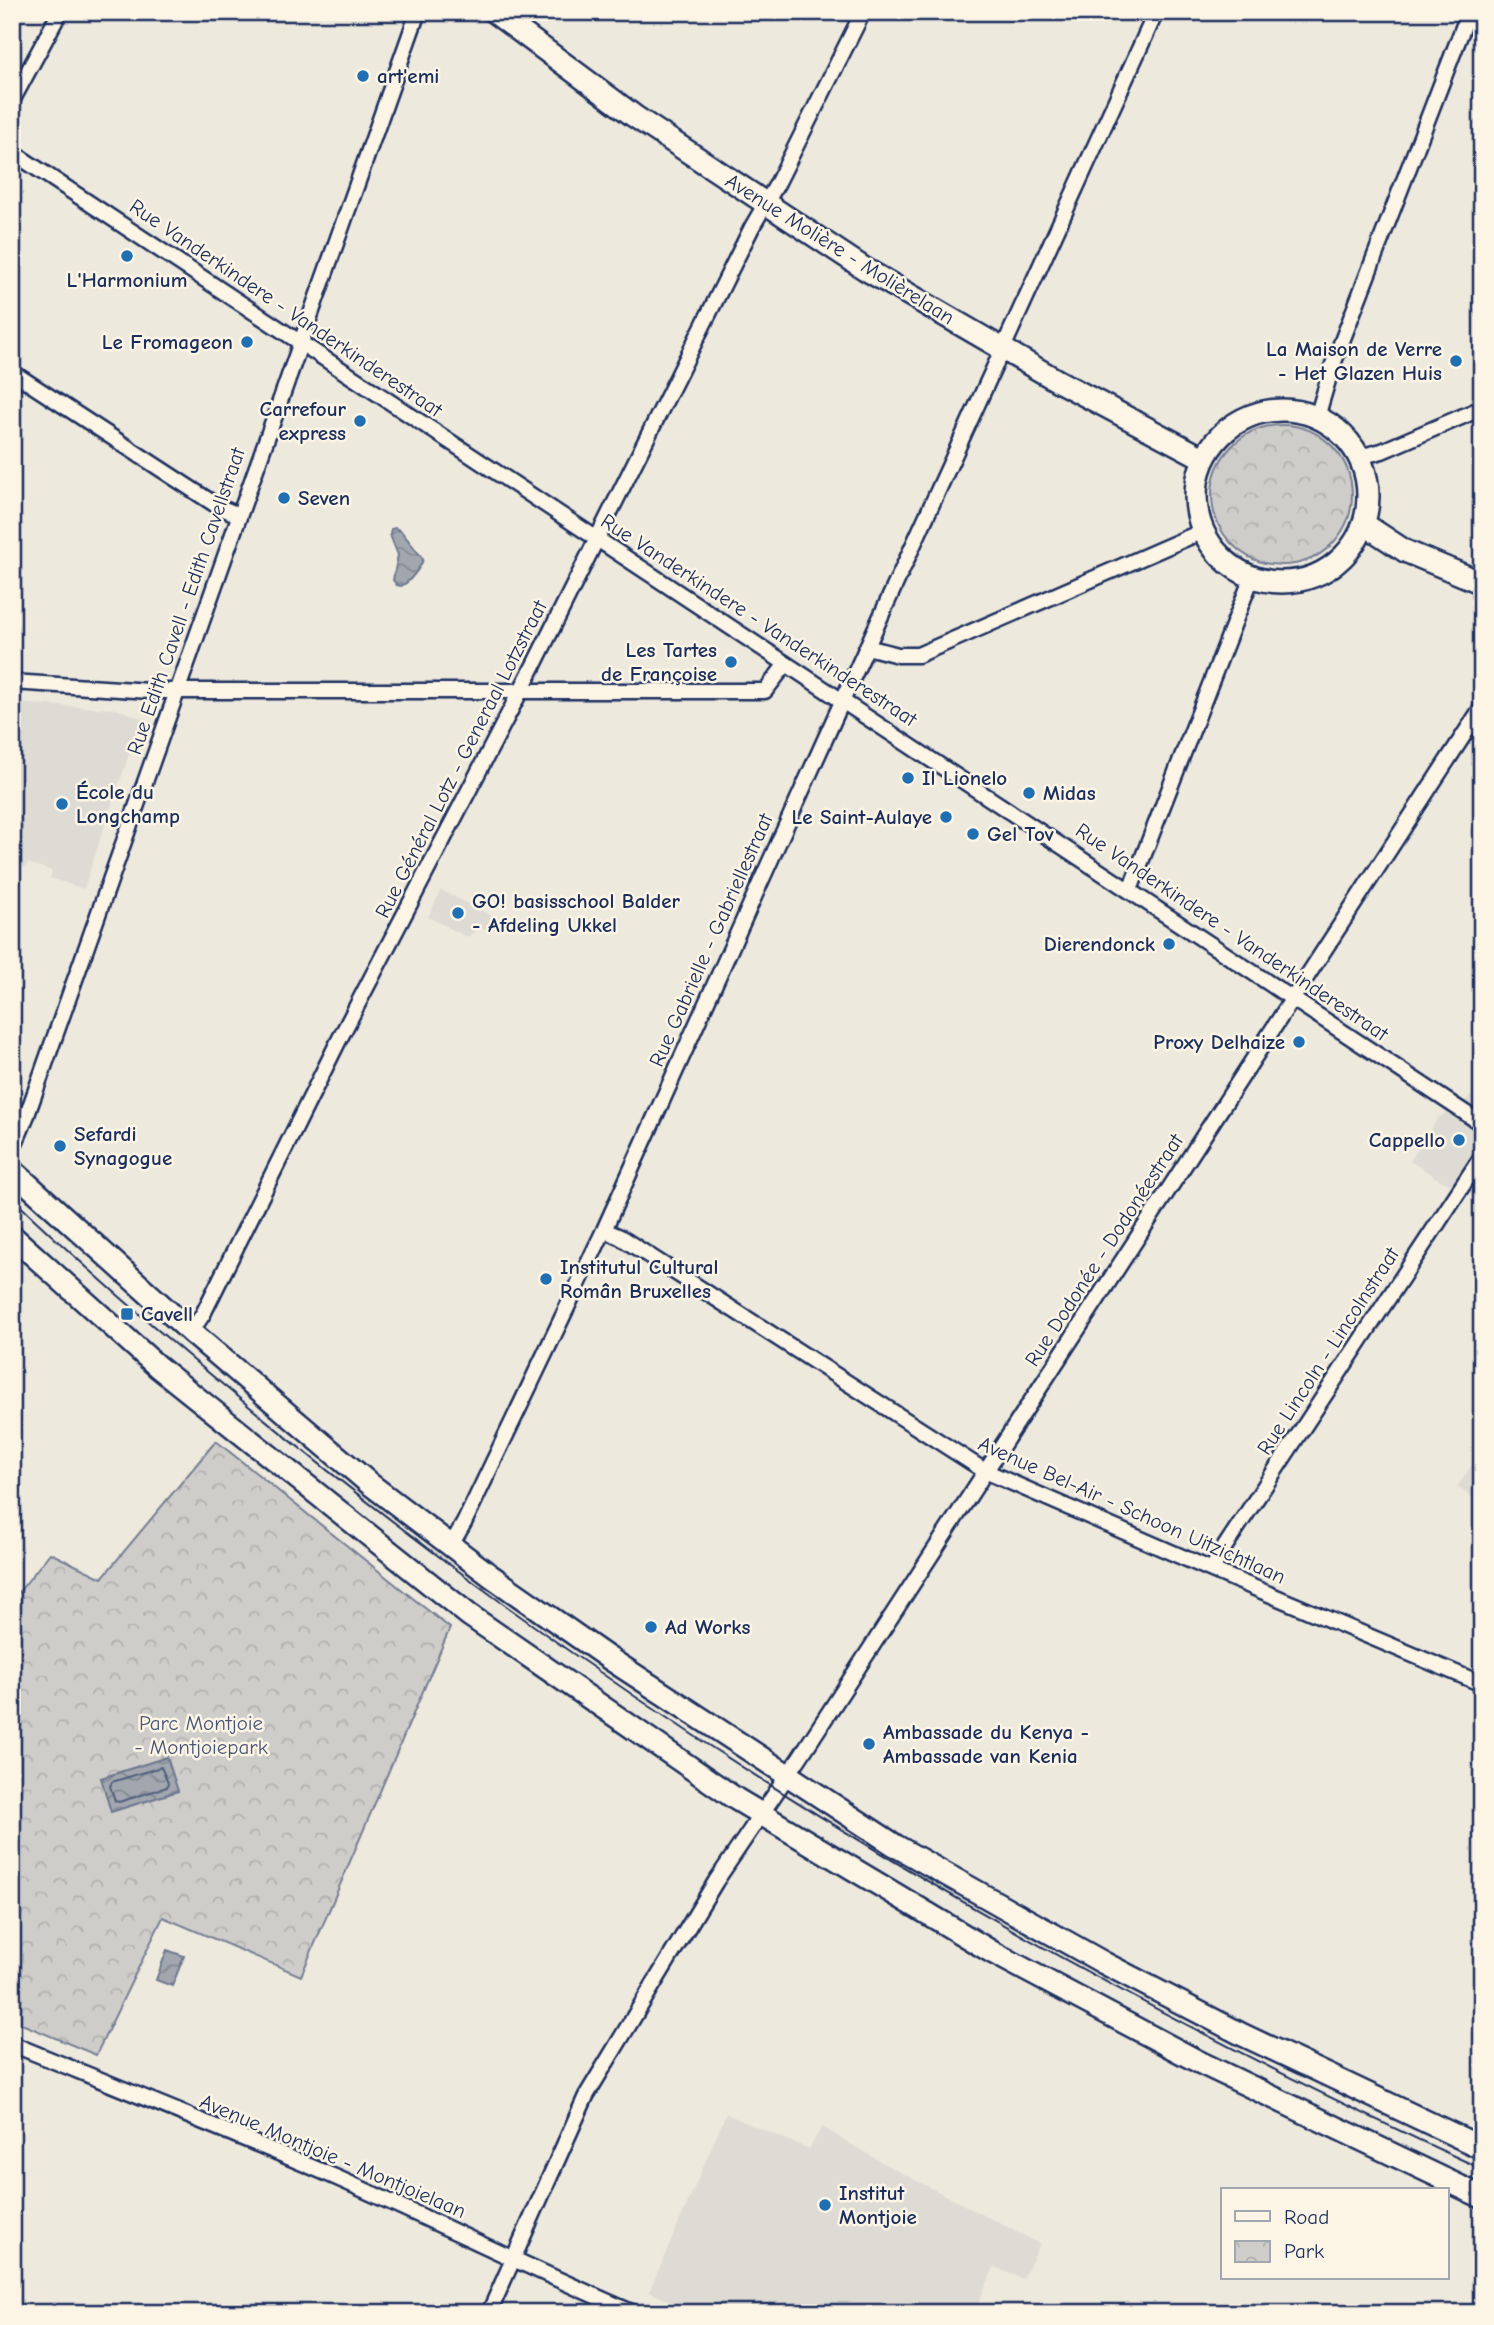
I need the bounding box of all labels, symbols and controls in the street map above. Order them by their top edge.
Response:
place label: art'emi [377,64,439,88]
marker: art'emi [355,68,371,84]
street label: Avenue Molière - Molièrelaan [721,168,959,330]
street label: Rue Vanderkindere - Vanderkinderestraat [125,194,448,422]
marker: L'Harmonium [119,248,135,264]
place label: L'Harmonium [67,268,187,292]
place label: Le Fromageon [102,330,233,354]
marker: Le Fromageon [239,334,255,350]
place label: La Maison de Verre - Het Glazen Huis [1266,337,1442,385]
marker: La Maison de Verre - Het Glazen Huis [1448,353,1464,369]
place label: Carrefour express [260,397,347,445]
marker: Carrefour express [352,413,368,429]
street label: Rue Edith Cavell - Edith Cavellstraat [122,444,250,758]
place label: Seven [298,486,350,510]
marker: Seven [276,490,292,506]
street label: Rue Vanderkindere - Vanderkinderestraat [597,509,922,732]
street label: Rue Général Lotz - Generaal Lotzstraat [370,595,552,922]
place label: Les Tartes de Françoise [601,638,717,686]
marker: Les Tartes de Françoise [723,654,739,670]
place label: Il Lionelo [922,766,1007,790]
marker: Il Lionelo [900,770,916,786]
place label: École du Longchamp [76,780,180,828]
place label: Midas [1043,781,1096,805]
marker: Midas [1021,785,1037,801]
marker: École du Longchamp [54,796,70,812]
place label: Le Saint-Aulaye [791,805,932,829]
street label: Rue Gabrielle - Gabriellestraat [644,809,778,1070]
marker: Le Saint-Aulaye [938,809,954,825]
street label: Rue Vanderkindere - Vanderkinderestraat [1071,818,1394,1046]
place label: Gel Tov [987,822,1054,846]
marker: Gel Tov [965,826,981,842]
place label: GO! basisschool Balder - Afdeling Ukkel [472,889,681,937]
marker: GO! basisschool Balder - Afdeling Ukkel [450,905,466,921]
place label: Dierendonck [1044,932,1156,956]
marker: Dierendonck [1161,936,1177,952]
place label: Proxy Delhaize [1153,1030,1285,1054]
marker: Proxy Delhaize [1291,1034,1307,1050]
place label: Sefardi Synagogue [74,1122,172,1170]
place label: Cappello [1369,1128,1445,1152]
street label: Rue Dodonée - Dodonéestraat [1020,1129,1189,1371]
marker: Cappello [1451,1132,1467,1148]
marker: Sefardi Synagogue [52,1138,68,1154]
street label: Rue Lincoln - Lincolnstraat [1252,1242,1405,1459]
place label: Institutul Cultural Român Bruxelles [560,1255,718,1303]
marker: Institutul Cultural Român Bruxelles [538,1271,554,1287]
place label: Cavell [141,1302,193,1326]
marker: Cavell [119,1306,135,1322]
street label: Avenue Bel-Air - Schoon Uitzichtlaan [975,1431,1289,1589]
place label: Ad Works [665,1615,751,1639]
marker: Ad Works [643,1619,659,1635]
park label: Parc Montjoie - Montjoiepark [134,1711,268,1759]
place label: Ambassade du Kenya - Ambassade van Kenia [883,1720,1089,1768]
marker: Ambassade du Kenya - Ambassade van Kenia [861,1736,877,1752]
street label: Avenue Montjoie - Montjoielaan [196,2089,470,2223]
place label: Institut Montjoie [839,2181,917,2229]
legend [1221,2188,1448,2280]
marker: Institut Montjoie [817,2197,833,2213]
text: Road [1284,2205,1329,2229]
text: Park [1284,2239,1324,2263]

